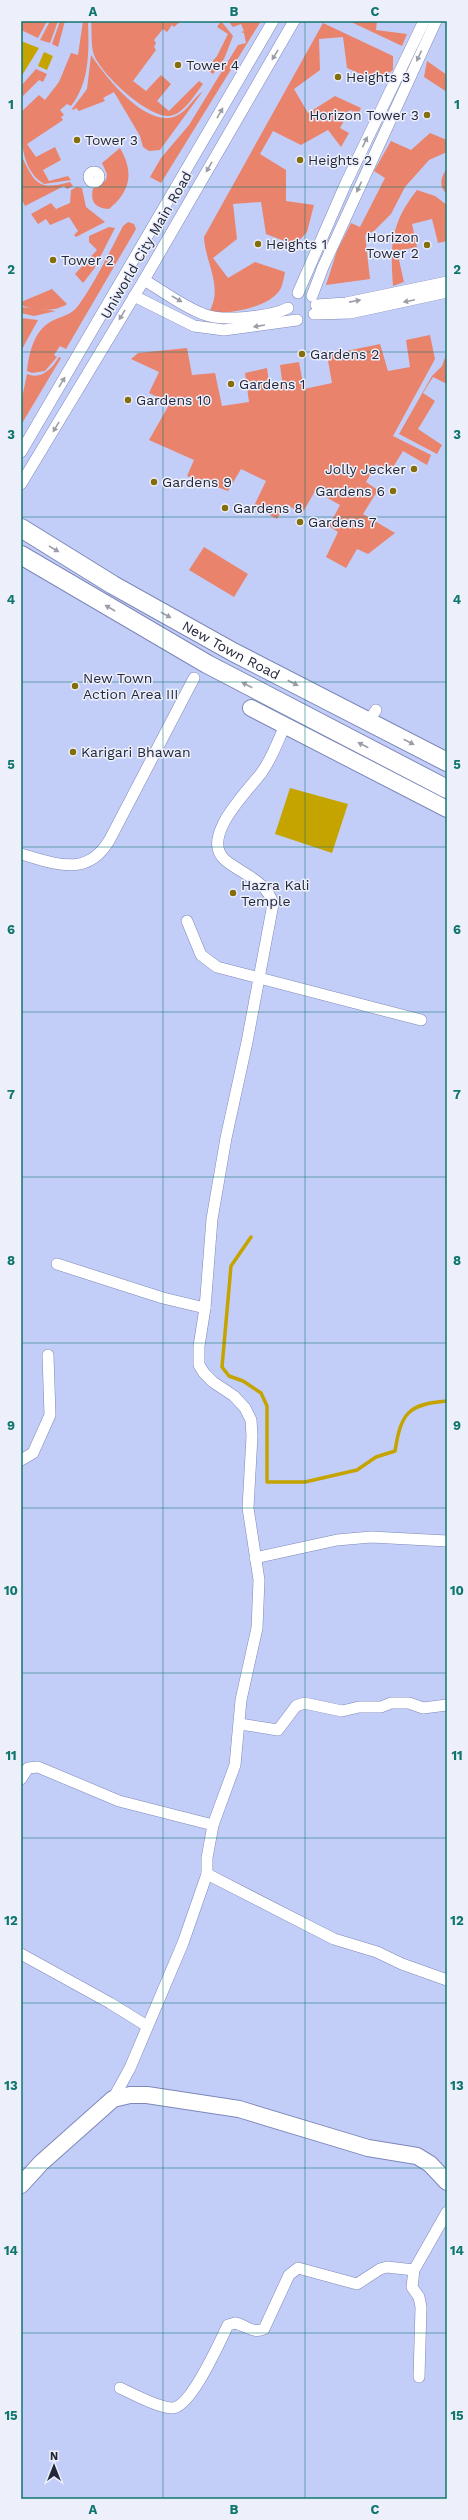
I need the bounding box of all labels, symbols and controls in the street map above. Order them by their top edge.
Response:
text: A [89,4,98,19]
text: B [230,4,239,19]
text: C [371,4,380,19]
one-way arrow [271,49,278,61]
one-way arrow [416,51,422,62]
place label: Tower 4 [186,57,239,73]
marker: Tower 4 [173,60,183,70]
place label: Heights 3 [346,69,410,85]
marker: Heights 3 [333,72,343,82]
text: 1 [8,97,14,112]
text: 1 [454,97,460,112]
one-way arrow [217,107,224,119]
place label: Horizon Tower 3 [309,107,419,123]
marker: Horizon Tower 3 [422,110,432,120]
place label: Tower 3 [85,132,138,148]
marker: Tower 3 [72,135,82,145]
one-way arrow [362,137,368,148]
place label: Heights 2 [308,152,372,168]
marker: Heights 2 [295,155,305,165]
one-way arrow [205,161,212,173]
street label: Uniworld City Main Road [97,168,195,322]
one-way arrow [356,182,362,193]
place label: Horizon Tower 2 [366,229,419,261]
place label: Heights 1 [266,236,327,252]
marker: Heights 1 [253,239,263,249]
marker: Horizon Tower 2 [422,240,432,250]
place label: Tower 2 [61,252,114,268]
marker: Tower 2 [48,255,58,265]
text: 2 [7,262,15,277]
text: 2 [453,262,461,277]
one-way arrow [171,296,183,303]
one-way arrow [349,298,361,304]
one-way arrow [403,299,415,305]
one-way arrow [119,309,126,321]
one-way arrow [253,324,265,330]
place label: Gardens 2 [310,346,379,362]
marker: Gardens 2 [297,349,307,359]
one-way arrow [59,376,66,388]
place label: Gardens 1 [239,376,305,392]
marker: Gardens 1 [226,379,236,389]
place label: Gardens 10 [136,392,211,408]
marker: Gardens 10 [123,395,133,405]
one-way arrow [53,421,60,433]
text: 3 [7,427,15,442]
text: 3 [453,427,461,442]
place label: Jolly Jecker [325,461,406,477]
marker: Jolly Jecker [409,464,419,474]
place label: Gardens 9 [162,474,232,490]
marker: Gardens 9 [149,477,159,487]
place label: Gardens 6 [315,483,385,499]
marker: Gardens 6 [388,486,398,496]
place label: Gardens 8 [233,500,303,516]
marker: Gardens 8 [220,503,230,513]
place label: Gardens 7 [308,514,377,530]
marker: Gardens 7 [295,517,305,527]
one-way arrow [48,545,60,552]
text: 4 [7,592,16,607]
text: 4 [453,592,462,607]
one-way arrow [104,604,115,611]
one-way arrow [160,611,172,618]
street label: New Town Road [179,617,282,683]
place label: New Town Action Area III [83,670,178,702]
one-way arrow [287,680,299,686]
marker: New Town Action Area III [70,681,80,691]
one-way arrow [241,682,253,688]
one-way arrow [403,739,414,746]
one-way arrow [357,742,368,748]
place label: Karigari Bhawan [81,744,191,760]
marker: Karigari Bhawan [68,747,78,757]
text: 5 [7,757,15,772]
text: 5 [453,757,461,772]
place label: Hazra Kali Temple [241,877,309,909]
marker: Hazra Kali Temple [228,888,238,898]
text: 6 [7,922,15,937]
text: 6 [453,922,461,937]
text: 7 [7,1087,15,1102]
text: 7 [453,1087,461,1102]
text: 8 [7,1253,15,1268]
text: 8 [453,1253,461,1268]
text: 9 [7,1418,15,1433]
text: 9 [453,1418,461,1433]
text: 10 [4,1583,18,1598]
text: 10 [450,1583,464,1598]
text: 11 [5,1748,17,1763]
text: 11 [451,1748,463,1763]
text: 12 [4,1913,18,1928]
text: 12 [450,1913,464,1928]
text: 13 [4,2078,18,2093]
text: 13 [450,2078,464,2093]
text: 14 [4,2243,19,2258]
text: 14 [450,2243,465,2258]
text: 15 [4,2408,18,2423]
text: 15 [450,2408,464,2423]
north arrow [34,2446,74,2486]
text: N [50,2450,58,2463]
text: A [89,2502,98,2517]
text: B [230,2502,239,2517]
text: C [371,2502,380,2517]

